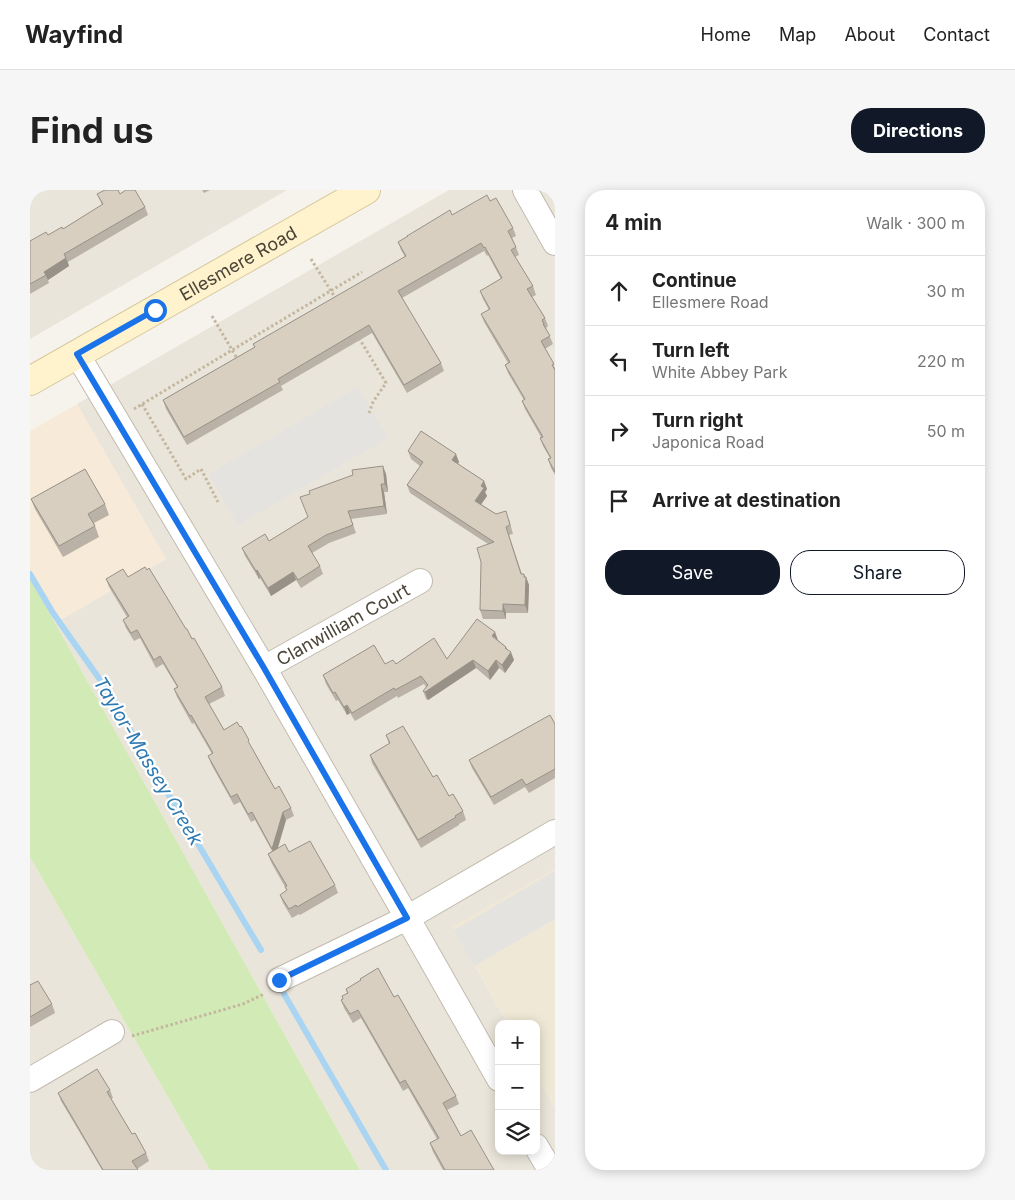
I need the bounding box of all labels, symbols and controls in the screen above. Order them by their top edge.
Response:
text: Wayfind [25,20,123,49]
text: Home [701,24,751,45]
text: Map [779,24,816,45]
text: About [844,24,895,45]
text: Contact [923,24,990,45]
button: Directions [851,108,985,153]
text: Find us [30,109,154,151]
text: 4 min [605,210,662,235]
text: Walk · 300 m [866,213,965,233]
street label: Ellesmere Road [176,221,300,304]
text: Continue [652,269,737,292]
icon: ahead [605,277,633,305]
text: 30 m [927,281,965,301]
text: Ellesmere Road [652,292,769,312]
route start [144,299,167,322]
text: Turn left [652,339,730,362]
icon: left [605,347,633,375]
text: 220 m [917,351,965,371]
text: White Abbey Park [652,362,787,382]
text: Turn right [652,409,743,432]
icon: right [605,417,633,445]
text: 50 m [927,421,965,441]
text: Japonica Road [652,432,764,452]
icon: arrive [605,487,633,515]
text: Arrive at destination [652,489,841,512]
button: Save [605,550,780,595]
button: Share [790,550,965,595]
street label: Clanwilliam Court [272,579,413,670]
water label: Taylor-Massey Creek [89,673,208,850]
route end [268,969,291,992]
map controls [495,1020,540,1155]
button: + [495,1020,540,1065]
button: − [495,1065,540,1110]
button: layers [495,1110,540,1155]

